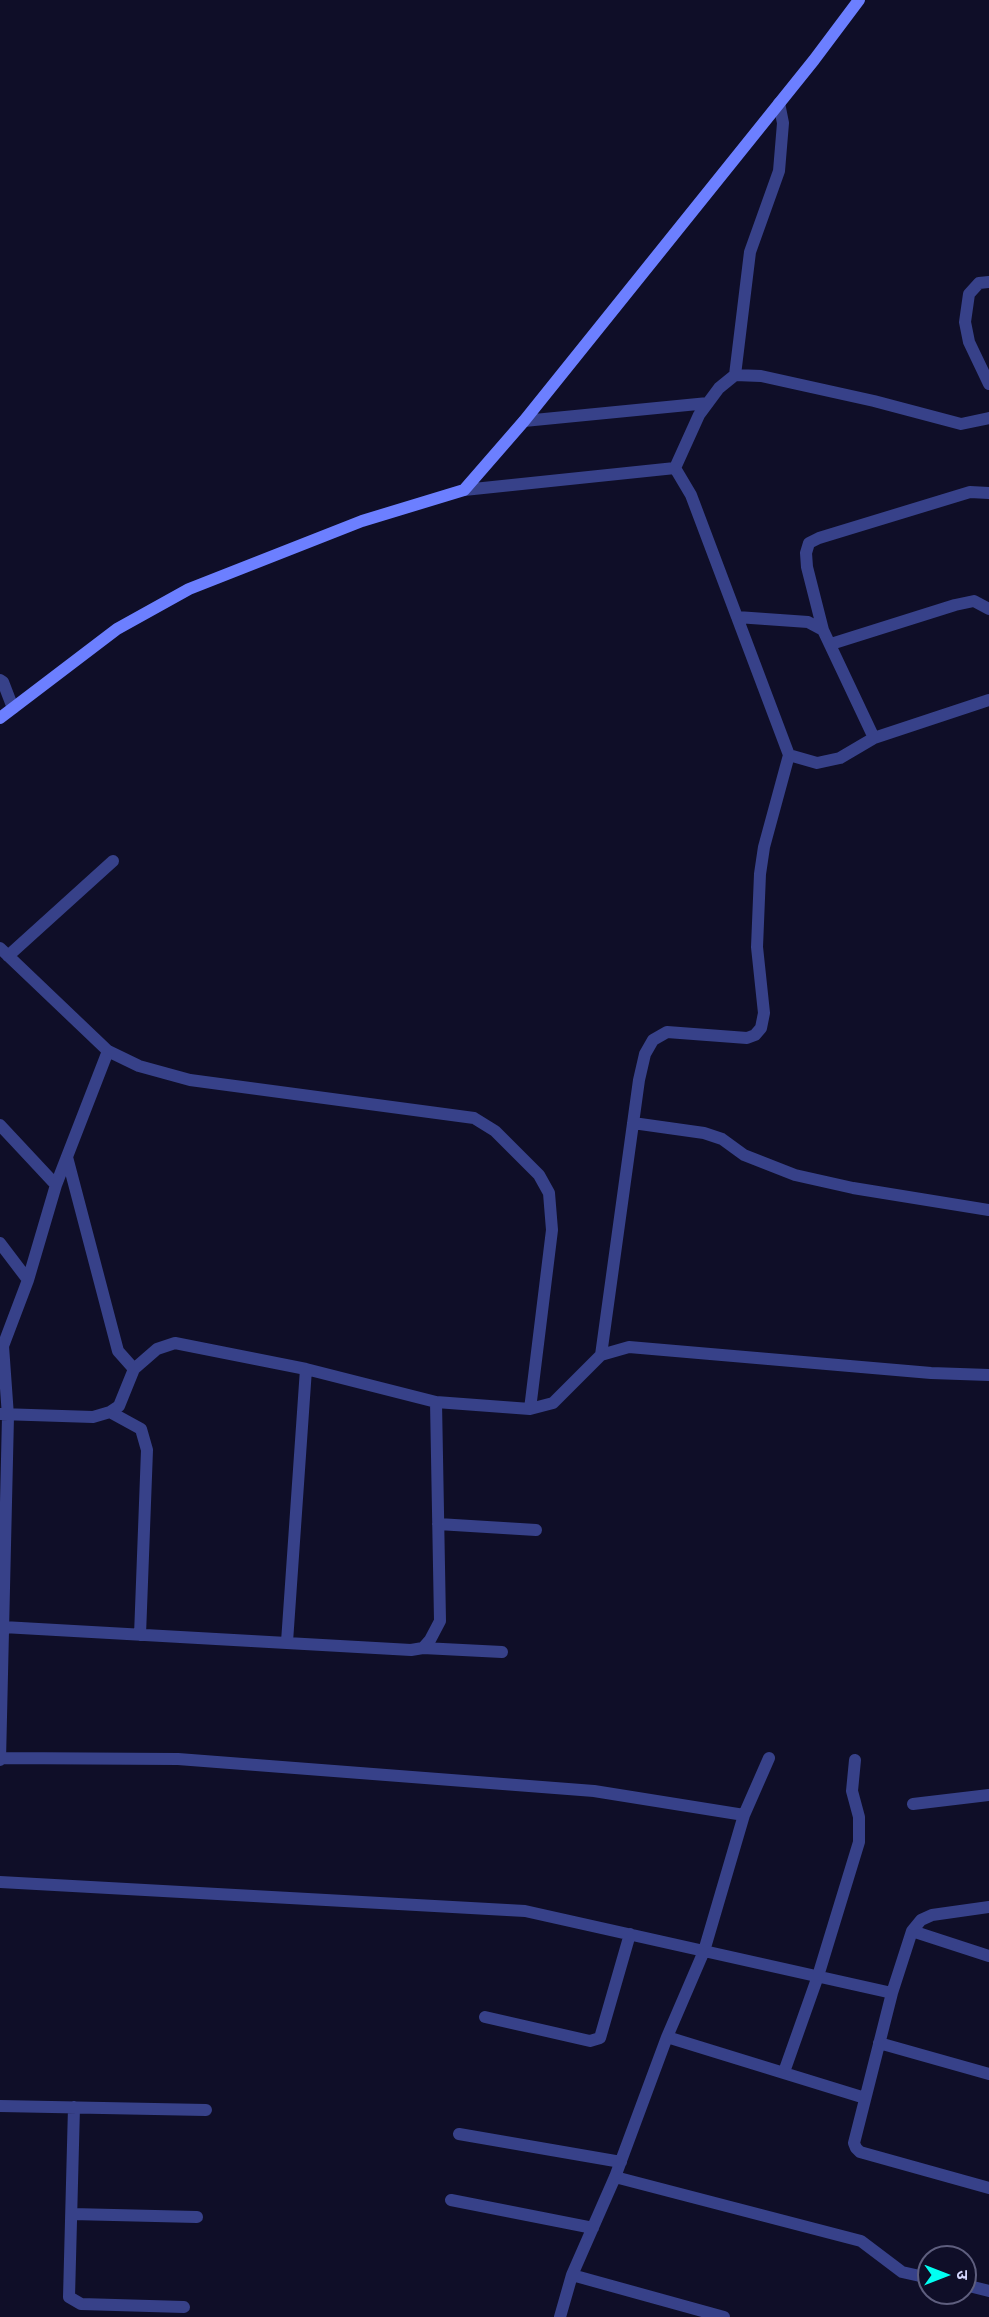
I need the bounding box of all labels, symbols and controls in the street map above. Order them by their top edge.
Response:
north arrow [917,2245,977,2305]
text: उ [952,2270,974,2280]

